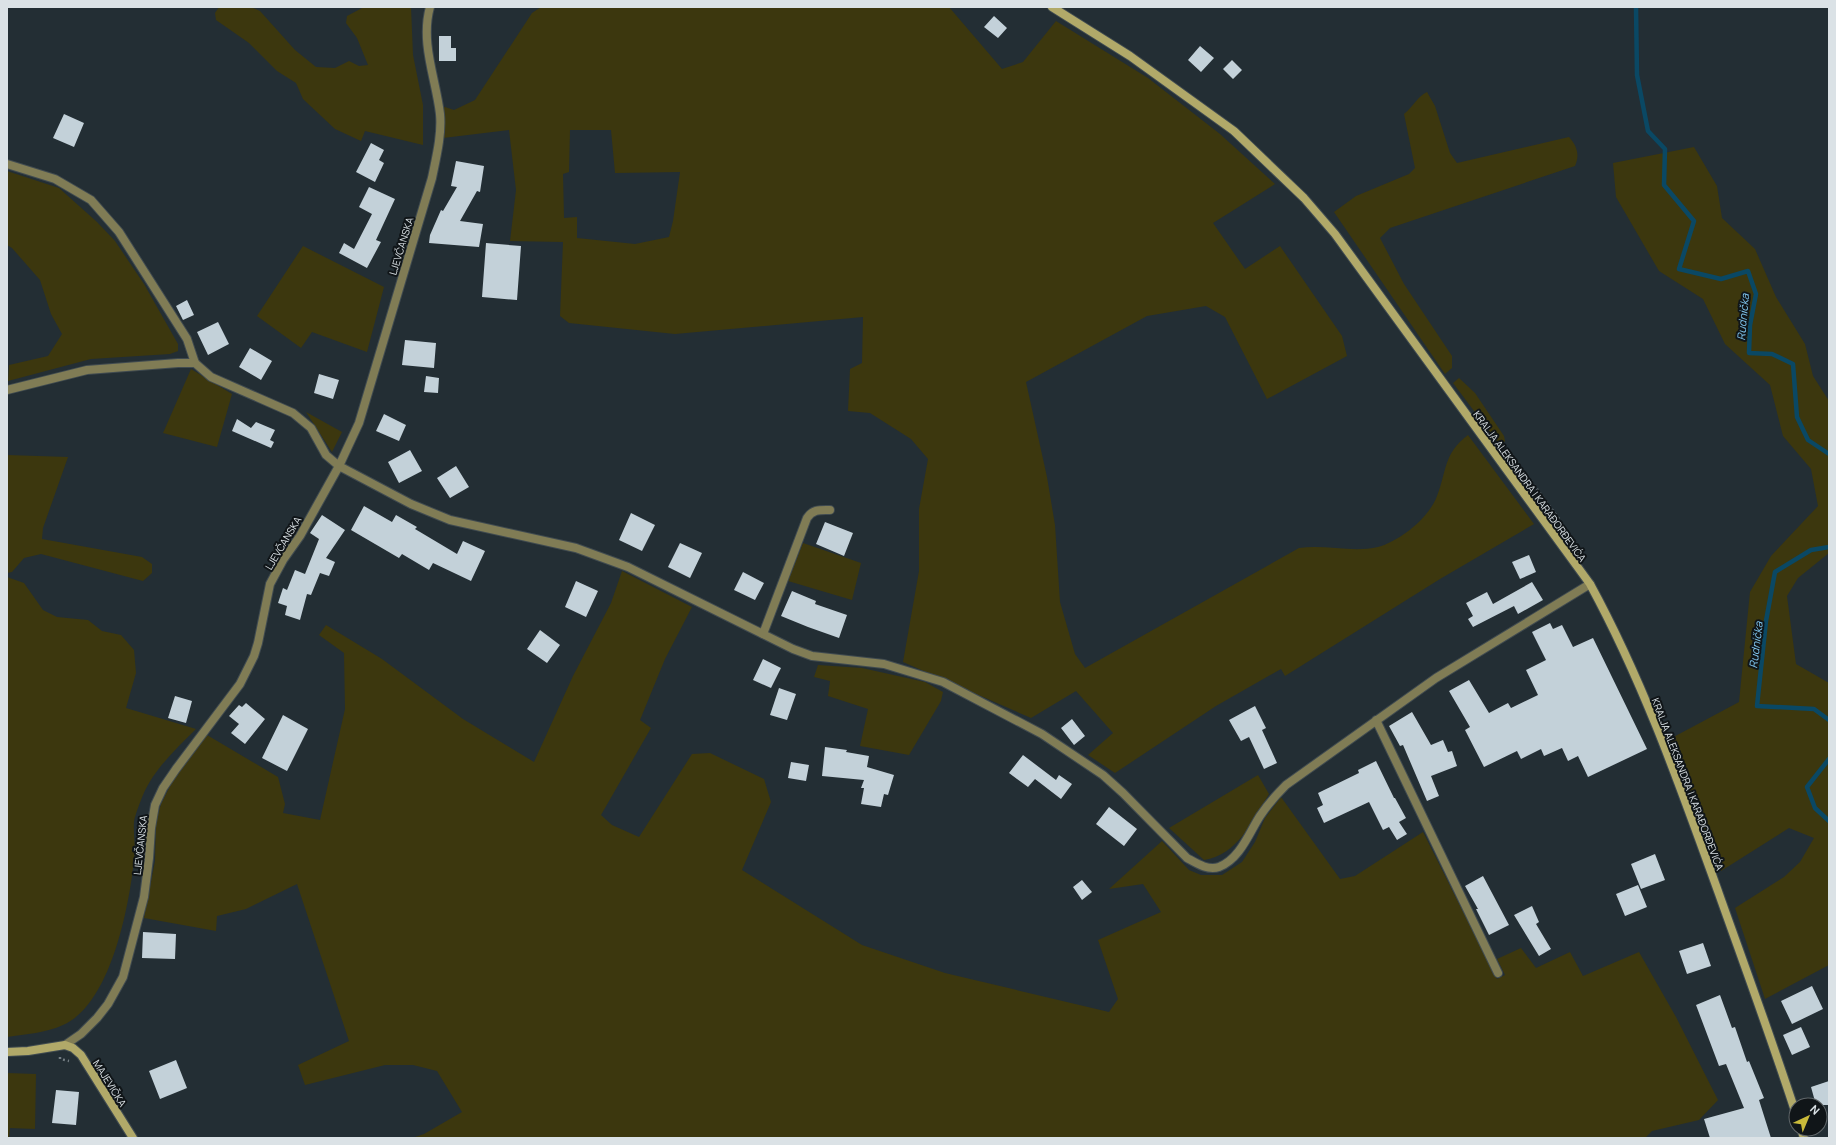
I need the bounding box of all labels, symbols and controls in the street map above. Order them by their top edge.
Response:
street label: LJEVČANSKA [386,215,417,277]
water label: Rudnička [1733,292,1752,341]
street label: KRALJA ALEKSANDRA I KARAĐORĐEVIĆA [1470,408,1590,565]
street label: LJEVČANSKA [262,513,305,572]
water label: Rudnička [1745,620,1766,669]
street label: KRALJA ALEKSANDRA I KARAĐORĐEVIĆA [1649,696,1728,873]
street label: LJEVČANSKA [130,814,150,875]
street label: MAJEVIČKA [90,1057,130,1110]
north arrow [1788,1097,1828,1137]
text: N [1807,1101,1823,1118]

